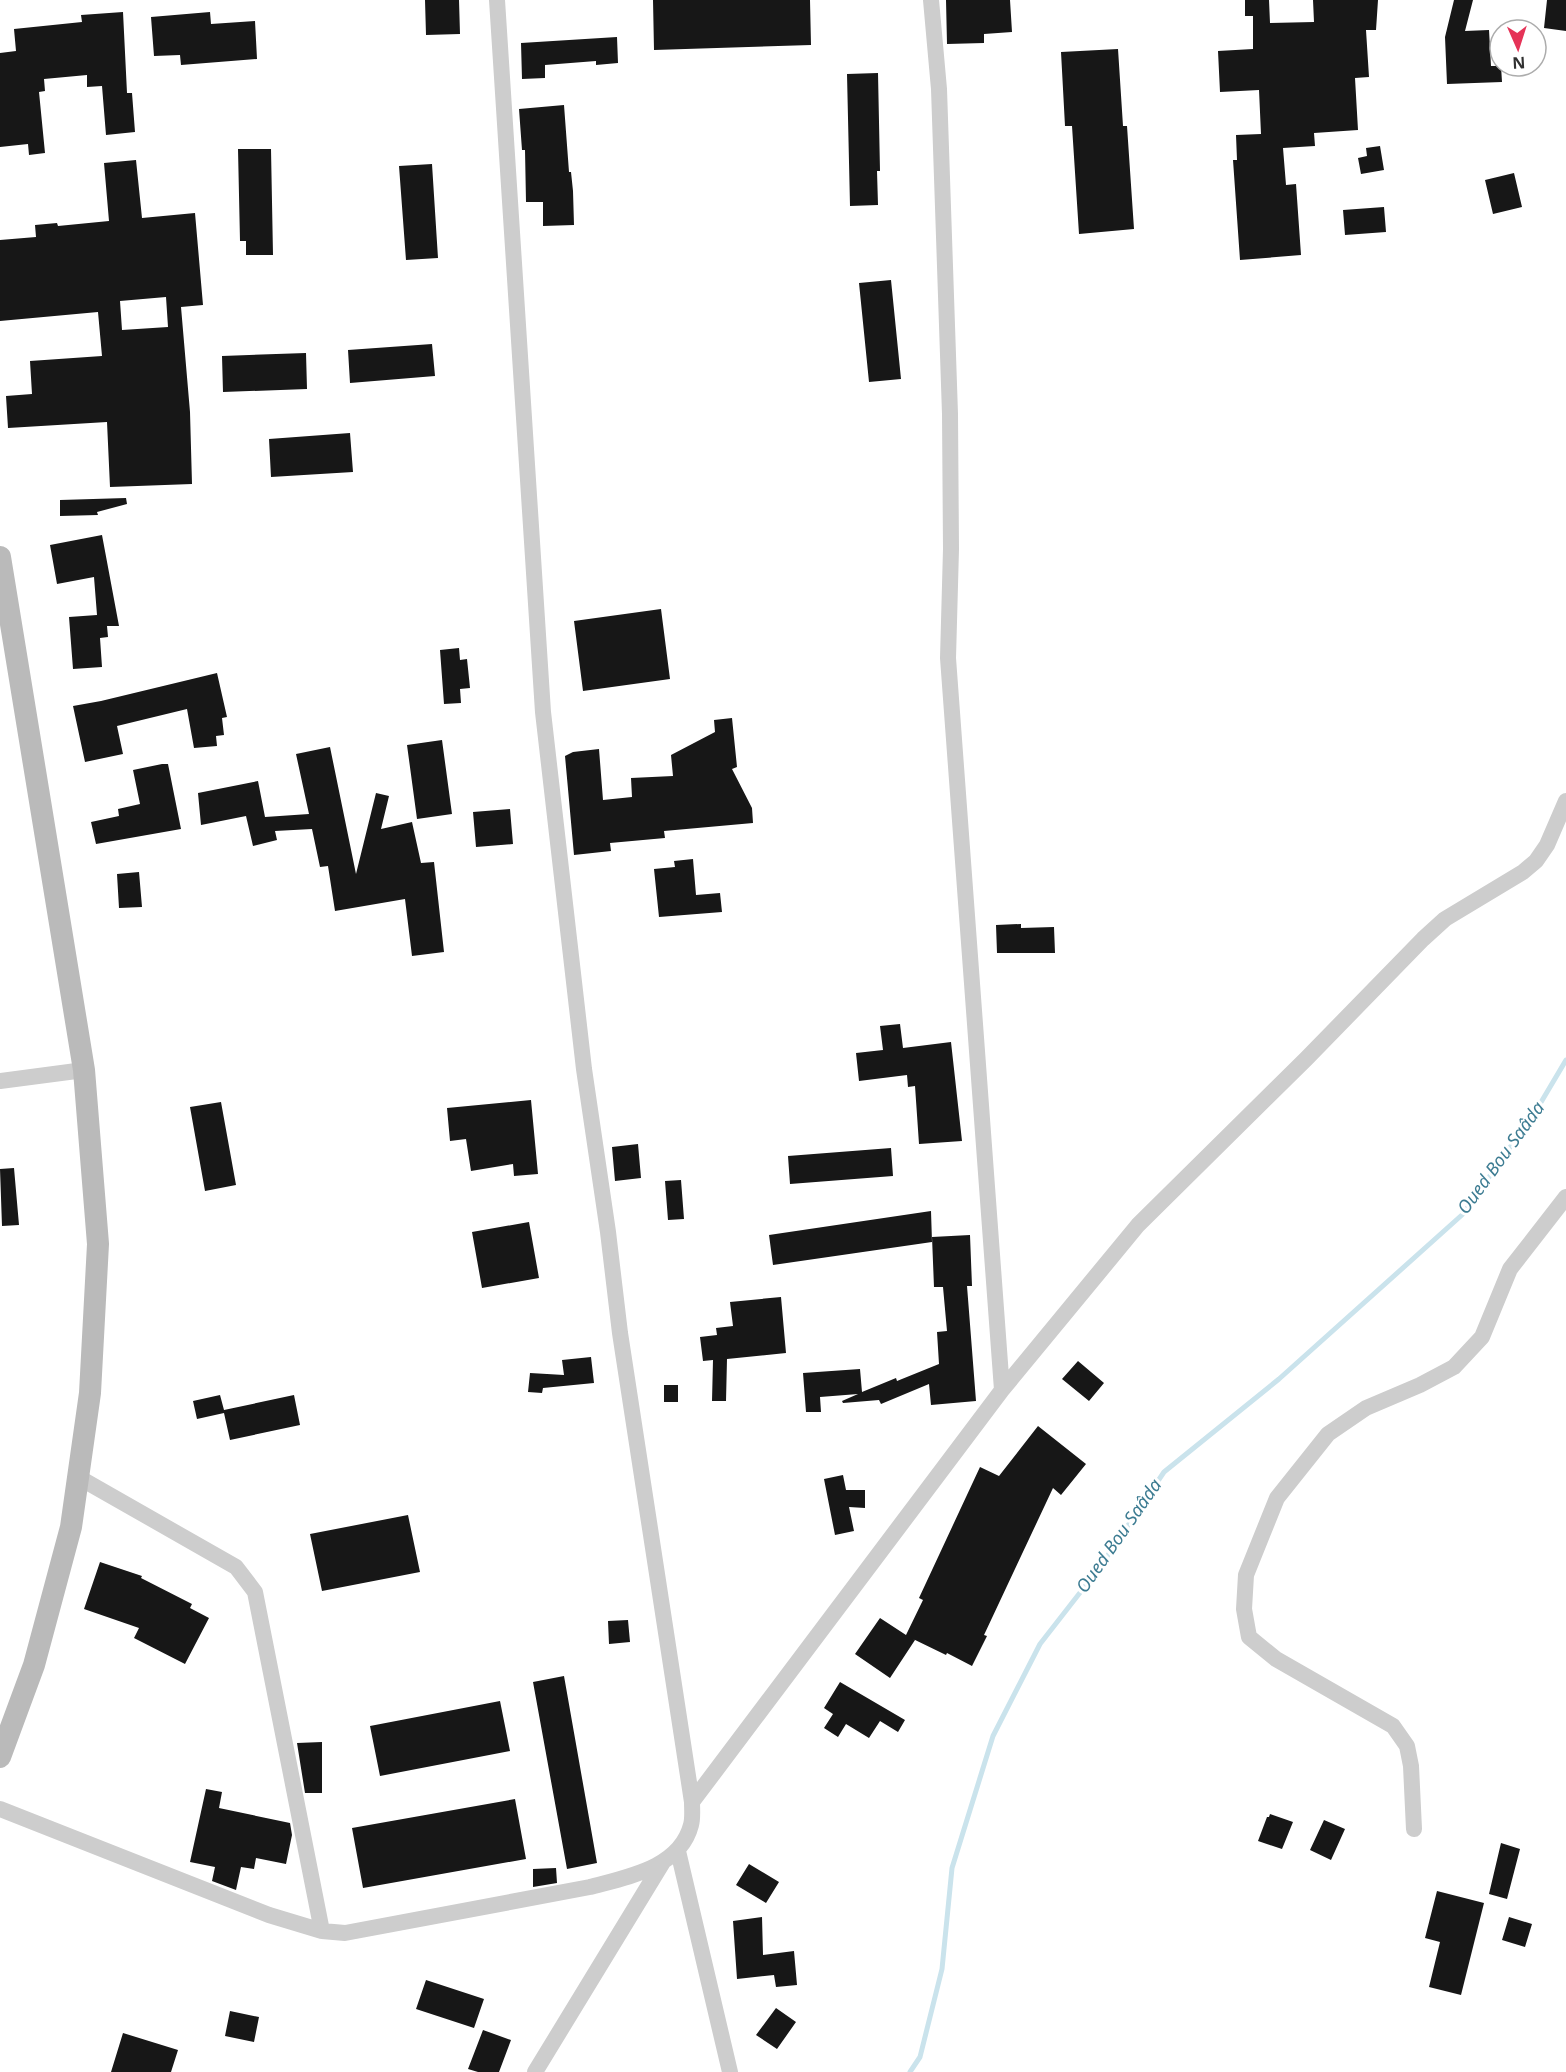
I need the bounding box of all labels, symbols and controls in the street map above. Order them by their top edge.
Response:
north arrow [1488,18,1548,78]
text: N [1512,52,1526,74]
water label: Oued Bou Saâda [1451,1096,1549,1219]
water label: Oued Bou Saâda [1070,1474,1166,1597]

